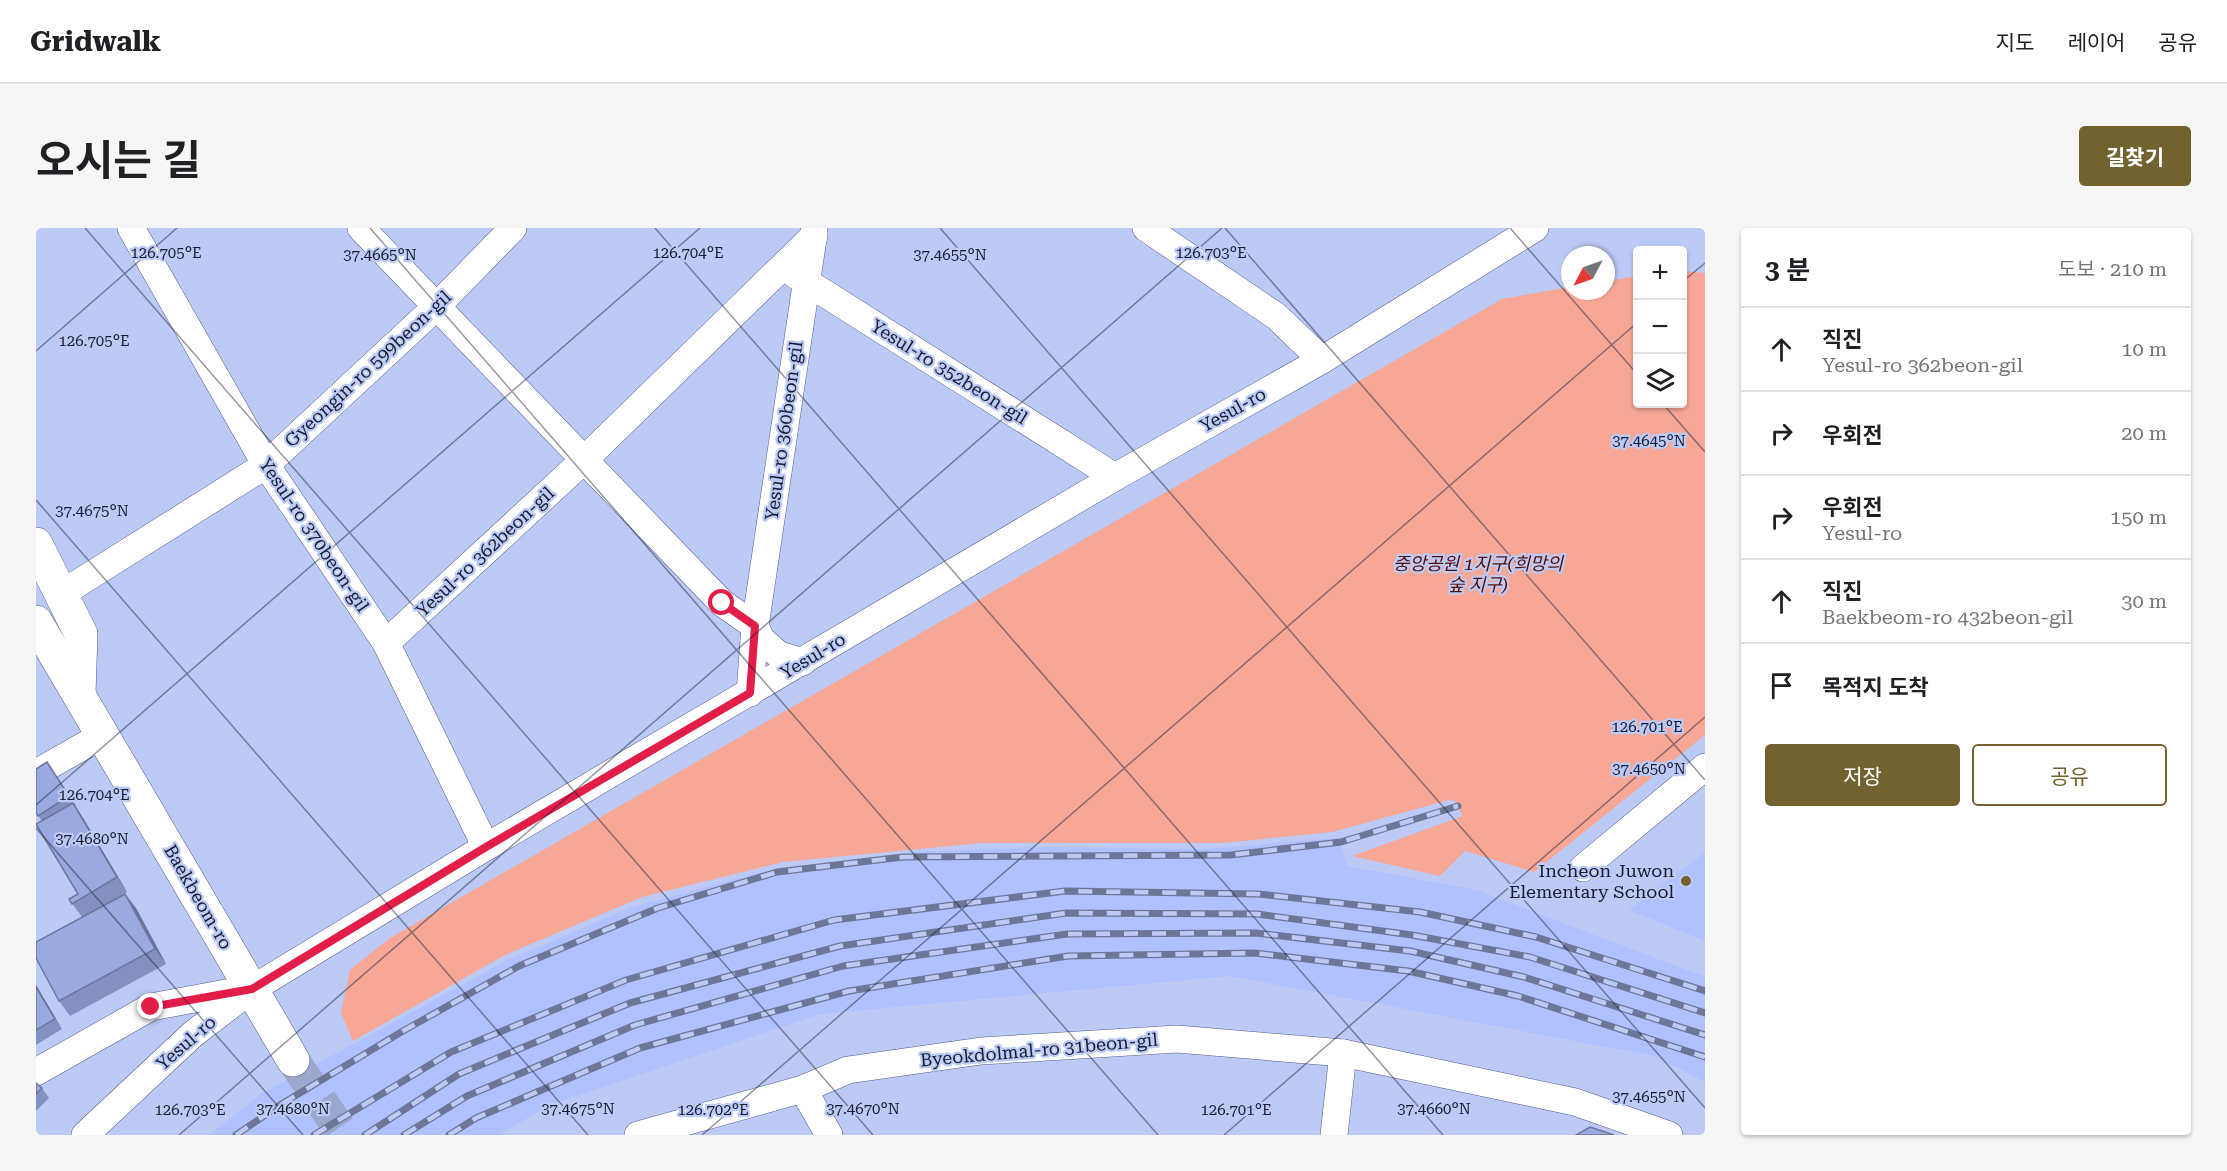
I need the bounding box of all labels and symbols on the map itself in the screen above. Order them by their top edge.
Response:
text: 126.705°E [130,244,202,262]
text: 126.704°E [652,244,724,262]
text: 126.703°E [1175,244,1247,262]
text: 37.4665°N [343,246,417,264]
text: 37.4655°N [913,246,987,264]
north arrow [1561,246,1615,300]
street label: Gyeongin-ro 599beon-gil [280,286,455,451]
street label: Yesul-ro 352beon-gil [867,315,1032,429]
text: 126.705°E [58,332,130,350]
street label: Yesul-ro 360beon-gil [761,340,807,522]
street label: Yesul-ro [1196,383,1269,436]
text: 37.4645°N [1612,432,1686,450]
street label: Yesul-ro 370beon-gil [255,454,374,616]
street label: Yesul-ro 362beon-gil [411,482,558,621]
text: 37.4675°N [55,502,129,520]
park label: 중앙공원 1지구(희망의 숲 지구) [1393,553,1565,595]
route start [708,589,734,615]
street label: Yesul-ro [776,628,849,683]
text: 126.701°E [1611,718,1683,736]
text: 37.4650°N [1612,760,1686,778]
text: 126.704°E [58,786,130,804]
text: 37.4680°N [55,830,129,848]
street label: Baekbeom-ro [160,841,237,953]
place label: Incheon Juwon Elementary School [1509,860,1674,902]
marker: Incheon Juwon Elementary School [1679,874,1693,888]
route end [137,993,163,1019]
street label: Yesul-ro [152,1011,220,1074]
street label: Byeokdolmal-ro 31beon-gil [919,1029,1159,1070]
text: 37.4655°N [1612,1088,1686,1106]
text: 37.4680°N [256,1100,330,1118]
text: 37.4675°N [541,1100,615,1118]
text: 37.4670°N [826,1100,900,1118]
text: 37.4660°N [1397,1100,1471,1118]
text: 126.703°E [154,1101,226,1119]
text: 126.702°E [677,1101,749,1119]
text: 126.701°E [1200,1101,1272,1119]

